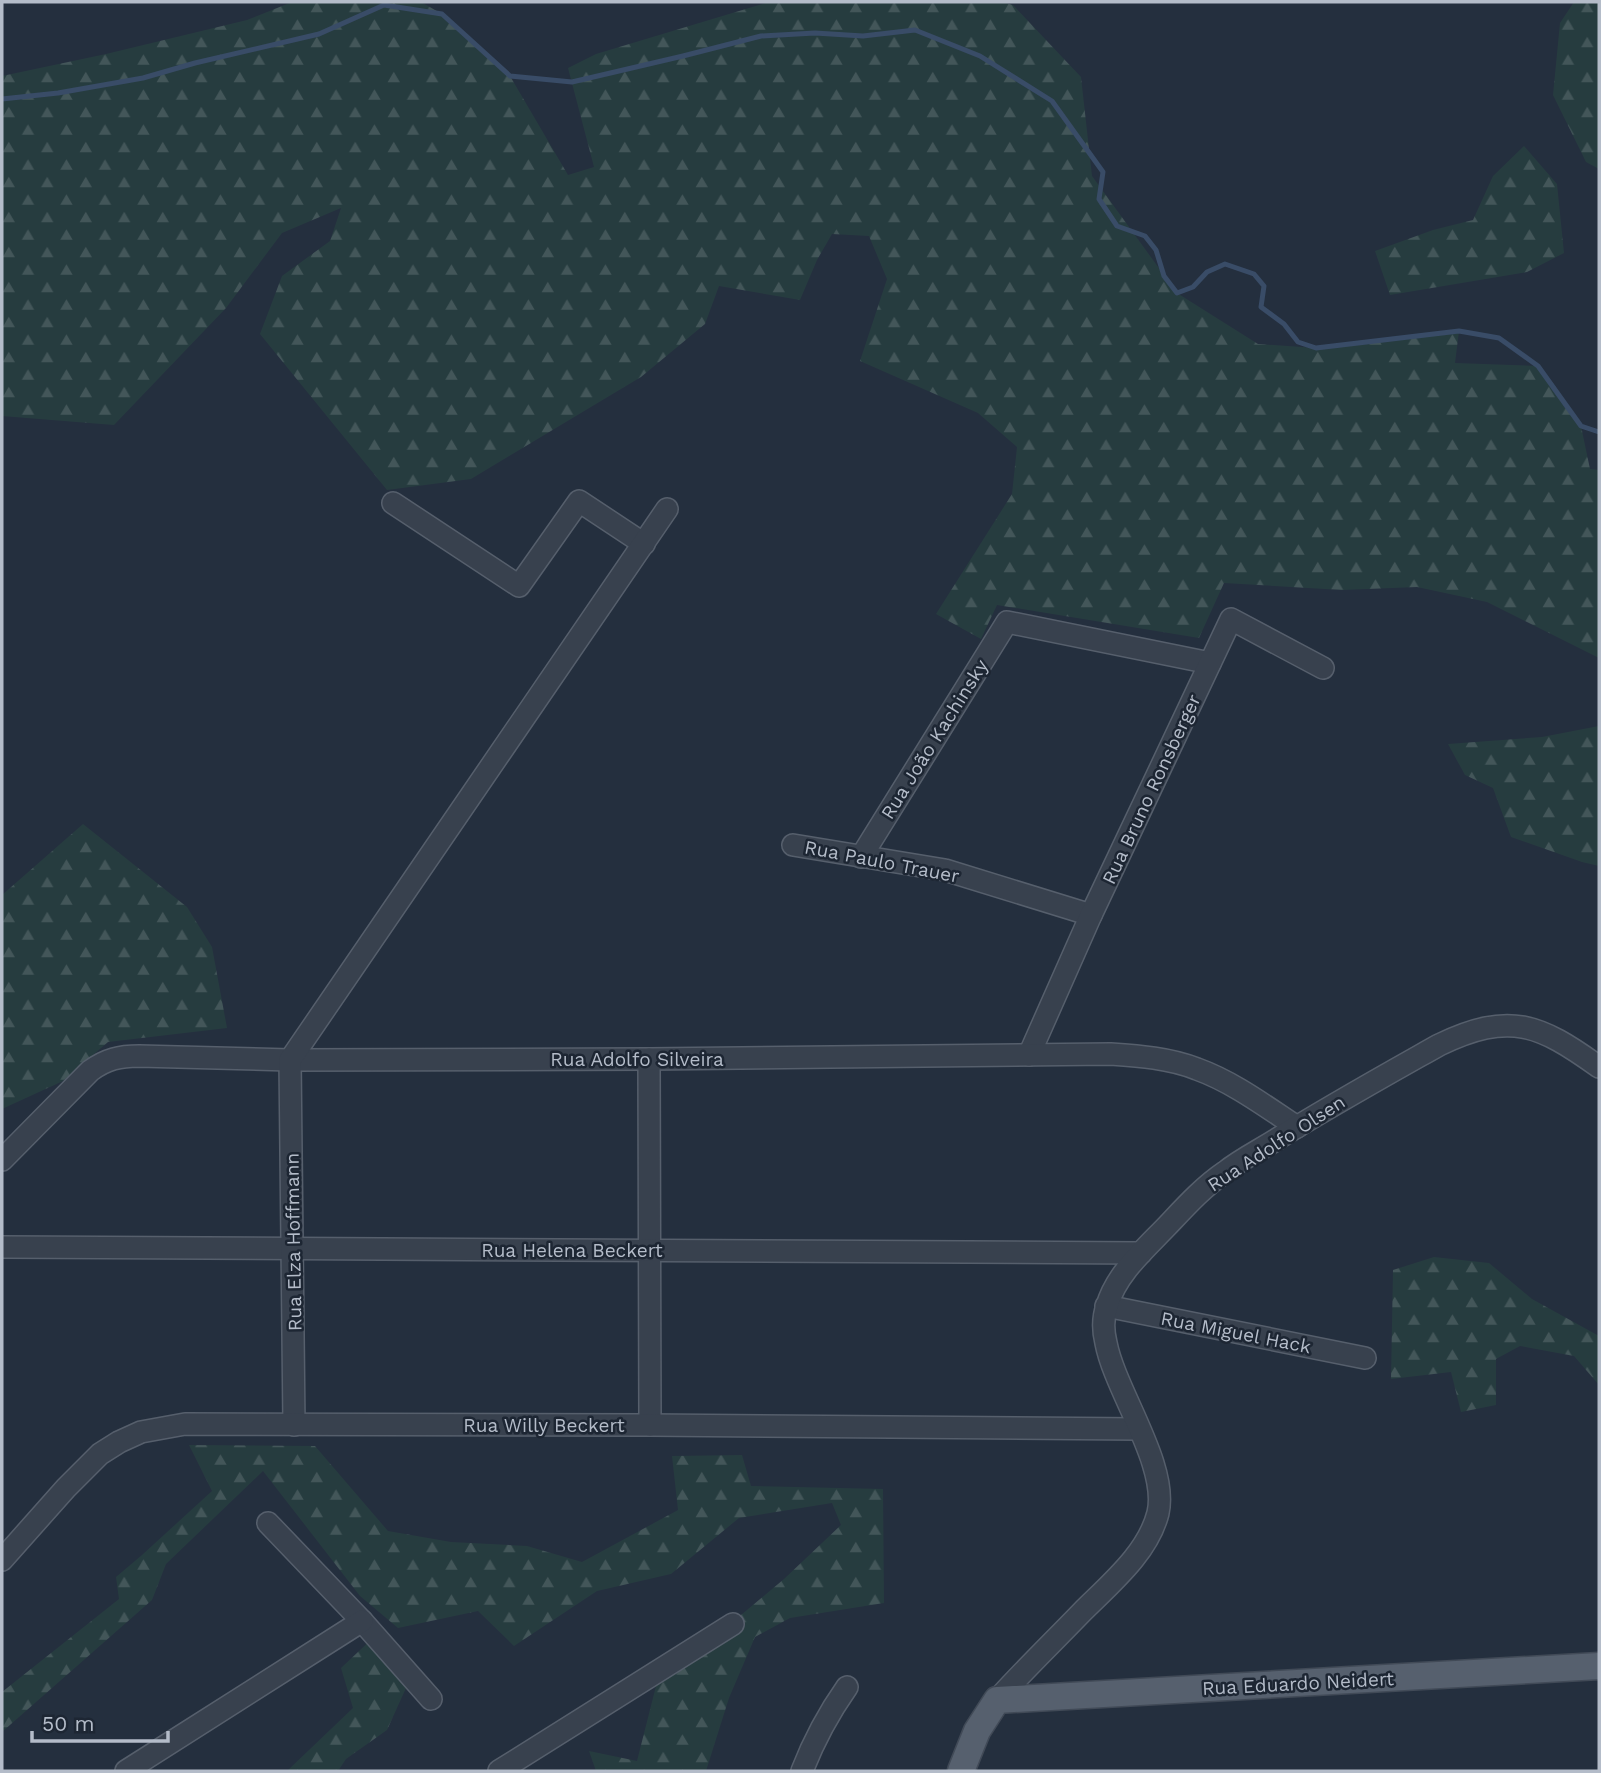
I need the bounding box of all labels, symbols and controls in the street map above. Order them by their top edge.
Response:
street label: Rua João Kachinsky [876,655,993,823]
street label: Rua Bruno Ronsberger [1097,690,1206,888]
street label: Rua Paulo Trauer [803,835,961,888]
street label: Rua Adolfo Silveira [550,1048,724,1071]
street label: Rua Adolfo Olsen [1203,1090,1349,1197]
street label: Rua Elza Hoffmann [280,1153,307,1331]
street label: Rua Helena Beckert [481,1239,663,1262]
street label: Rua Miguel Hack [1159,1307,1313,1358]
street label: Rua Willy Beckert [463,1414,625,1437]
street label: Rua Eduardo Neidert [1201,1667,1395,1700]
scale bar [32,1700,168,1744]
text: 50 m [42,1711,94,1736]

